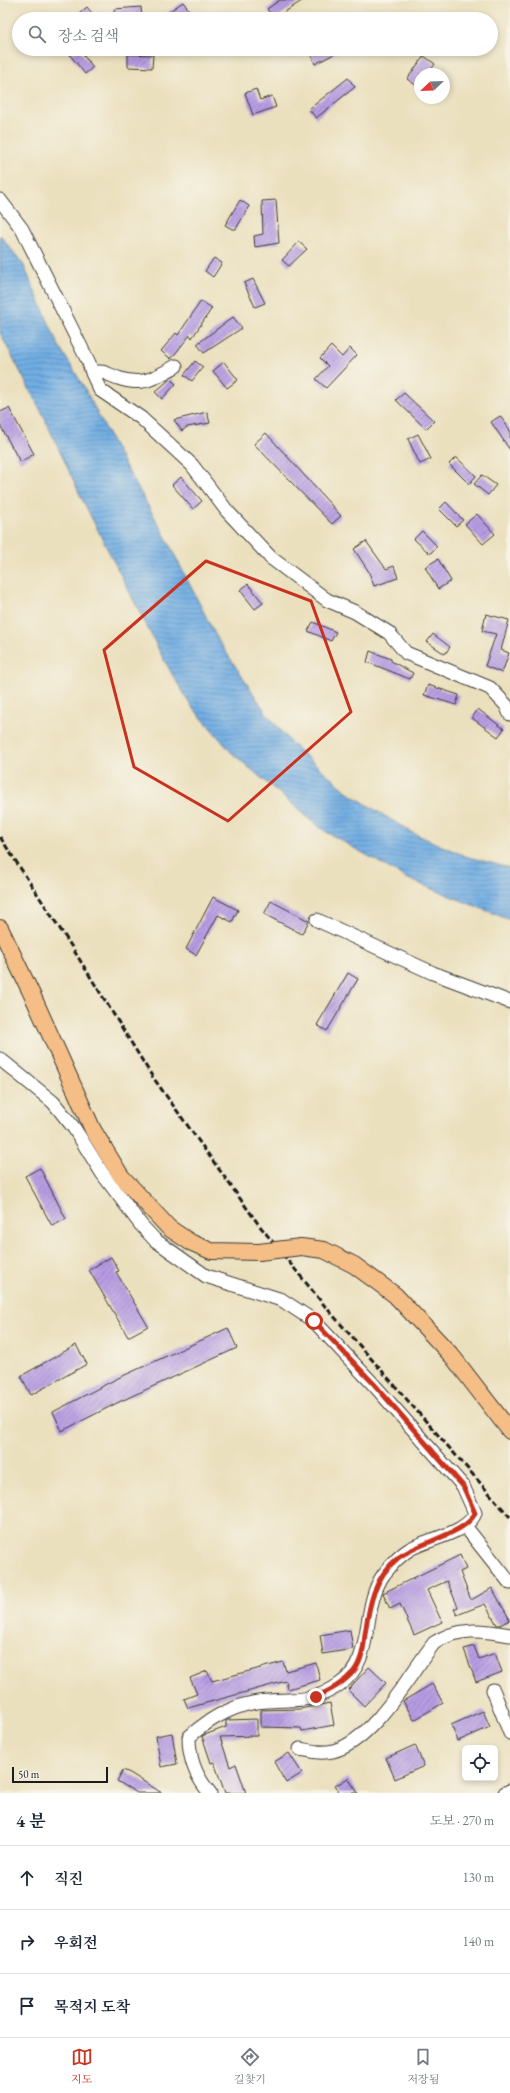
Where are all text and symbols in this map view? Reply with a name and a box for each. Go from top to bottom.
search box [12,12,498,56]
icon: search [26,23,48,45]
text: 장소 검색 [58,26,119,45]
north arrow [414,68,450,104]
route start [305,1312,323,1330]
route end [307,1688,325,1706]
map controls [462,1745,498,1781]
button: locate [462,1745,498,1781]
scale bar [12,1765,108,1784]
text: 50 m [18,1767,39,1781]
text: 4 분 [16,1810,45,1832]
text: 도보 · 270 m [430,1812,494,1829]
icon: ahead [16,1867,38,1889]
text: 직진 [54,1869,83,1888]
text: 130 m [463,1869,494,1886]
icon: right [16,1931,38,1953]
text: 우회전 [54,1933,97,1952]
text: 140 m [463,1933,494,1950]
icon: arrive [16,1995,38,2017]
text: 목적지 도착 [54,1997,130,2016]
tab: 지도 [71,2046,93,2086]
tab: 길찾기 [234,2046,266,2086]
tab: 저장됨 [407,2046,439,2086]

